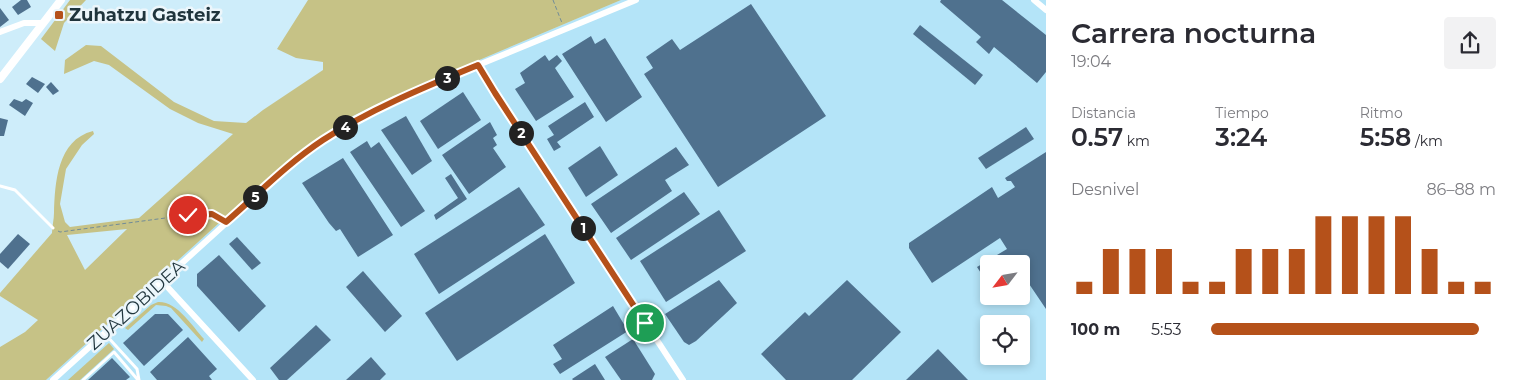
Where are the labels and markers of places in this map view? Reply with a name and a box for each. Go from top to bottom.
place label: Zuhatzu Gasteiz [69,4,221,26]
marker: Zuhatzu Gasteiz [53,9,65,21]
pin: 3 [434,66,460,90]
pin: 4 [332,114,358,140]
pin: 2 [508,120,534,146]
pin: 5 [242,184,268,210]
pin [167,194,209,236]
pin: 1 [570,216,596,240]
pin [624,302,666,344]

